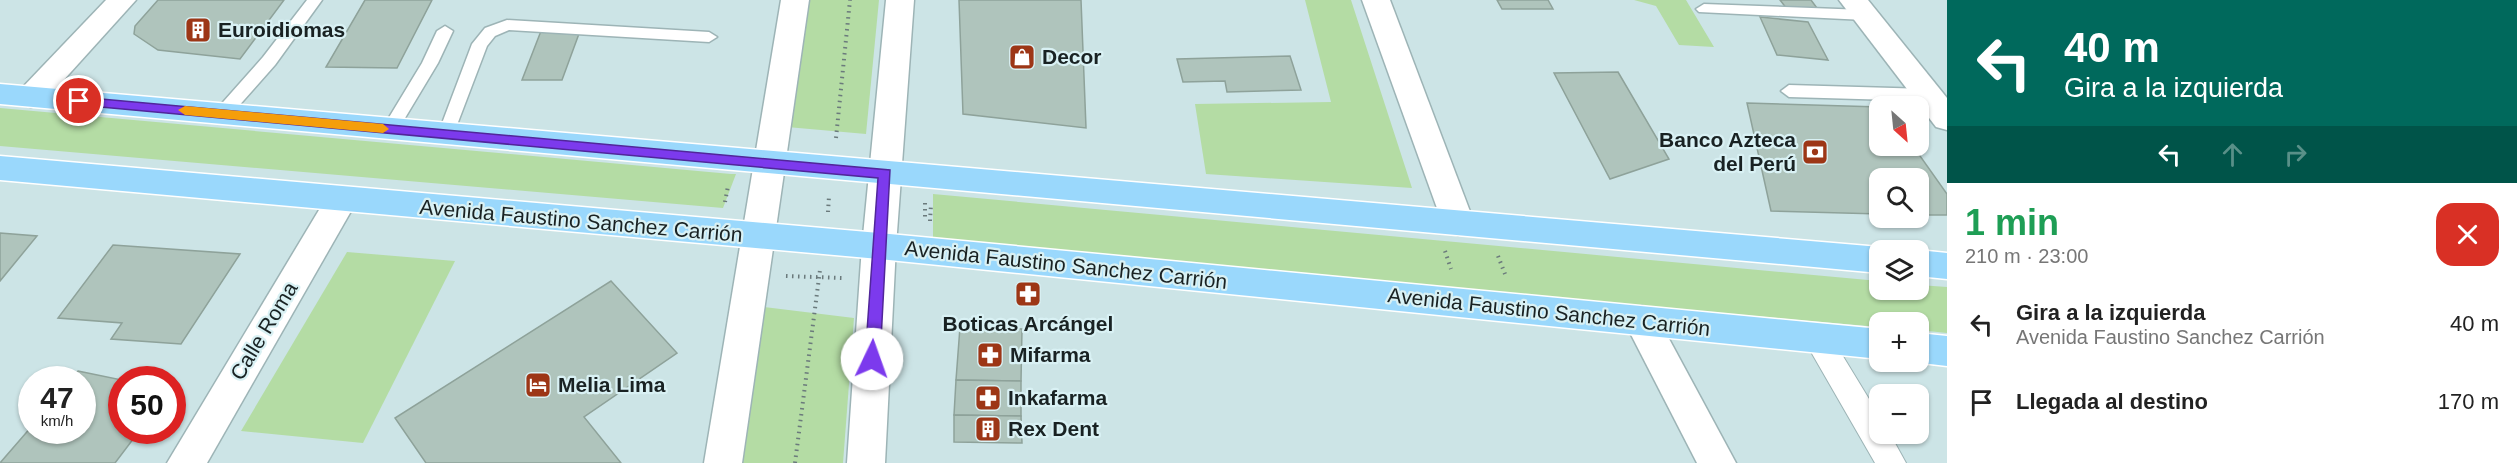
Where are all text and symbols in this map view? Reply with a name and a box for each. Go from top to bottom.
building icon: Euroidiomas [183,15,213,45]
place label: Euroidiomas [218,18,345,41]
icon: left [1965,24,2043,102]
text: 40 m [2064,24,2160,71]
shop icon: Decor [1007,42,1037,72]
place label: Decor [1042,45,1102,68]
text: Gira a la izquierda [2064,73,2283,103]
pin [53,75,104,126]
icon: arrive [62,84,95,117]
north arrow [1869,96,1929,156]
map controls [1869,96,1929,444]
place label: Banco Azteca del Perú [1659,128,1796,175]
bank icon: Banco Azteca del Perú [1800,137,1830,167]
icon: left [2153,138,2186,171]
icon: ahead [2216,138,2249,171]
icon: right [2279,138,2312,171]
button: search [1869,168,1929,228]
street label: Avenida Faustino Sanchez Carrión [419,195,743,246]
text: 1 min [1965,202,2059,243]
button: close [2436,203,2499,266]
street label: Avenida Faustino Sanchez Carrión [904,236,1228,293]
button: layers [1869,240,1929,300]
text: 210 m · 23:00 [1965,245,2088,267]
street label: Calle Roma [225,278,302,384]
pharmacy icon: Boticas Arcángel [1013,279,1043,309]
street label: Avenida Faustino Sanchez Carrión [1387,283,1711,340]
text: Gira a la izquierda [2016,300,2206,325]
icon: left [1965,308,1998,341]
text: 40 m [2450,311,2499,336]
place label: Boticas Arcángel [943,312,1113,335]
button: + [1869,312,1929,372]
text: Avenida Faustino Sanchez Carrión [2016,326,2325,348]
position arrow [840,327,904,391]
pharmacy icon: Mifarma [975,340,1005,370]
place label: Mifarma [1010,343,1091,366]
speed limit sign: 50 [108,366,186,444]
hotel icon: Melia Lima [523,370,553,400]
place label: Melia Lima [558,373,666,396]
text: 47 [40,381,74,414]
pharmacy icon: Inkafarma [973,383,1003,413]
button: − [1869,384,1929,444]
place label: Inkafarma [1008,386,1108,409]
icon: arrive [1965,386,1998,419]
text: Llegada al destino [2016,389,2208,414]
text: 170 m [2438,389,2499,414]
text: km/h [41,412,73,429]
building icon: Rex Dent [973,414,1003,444]
place label: Rex Dent [1008,417,1099,440]

